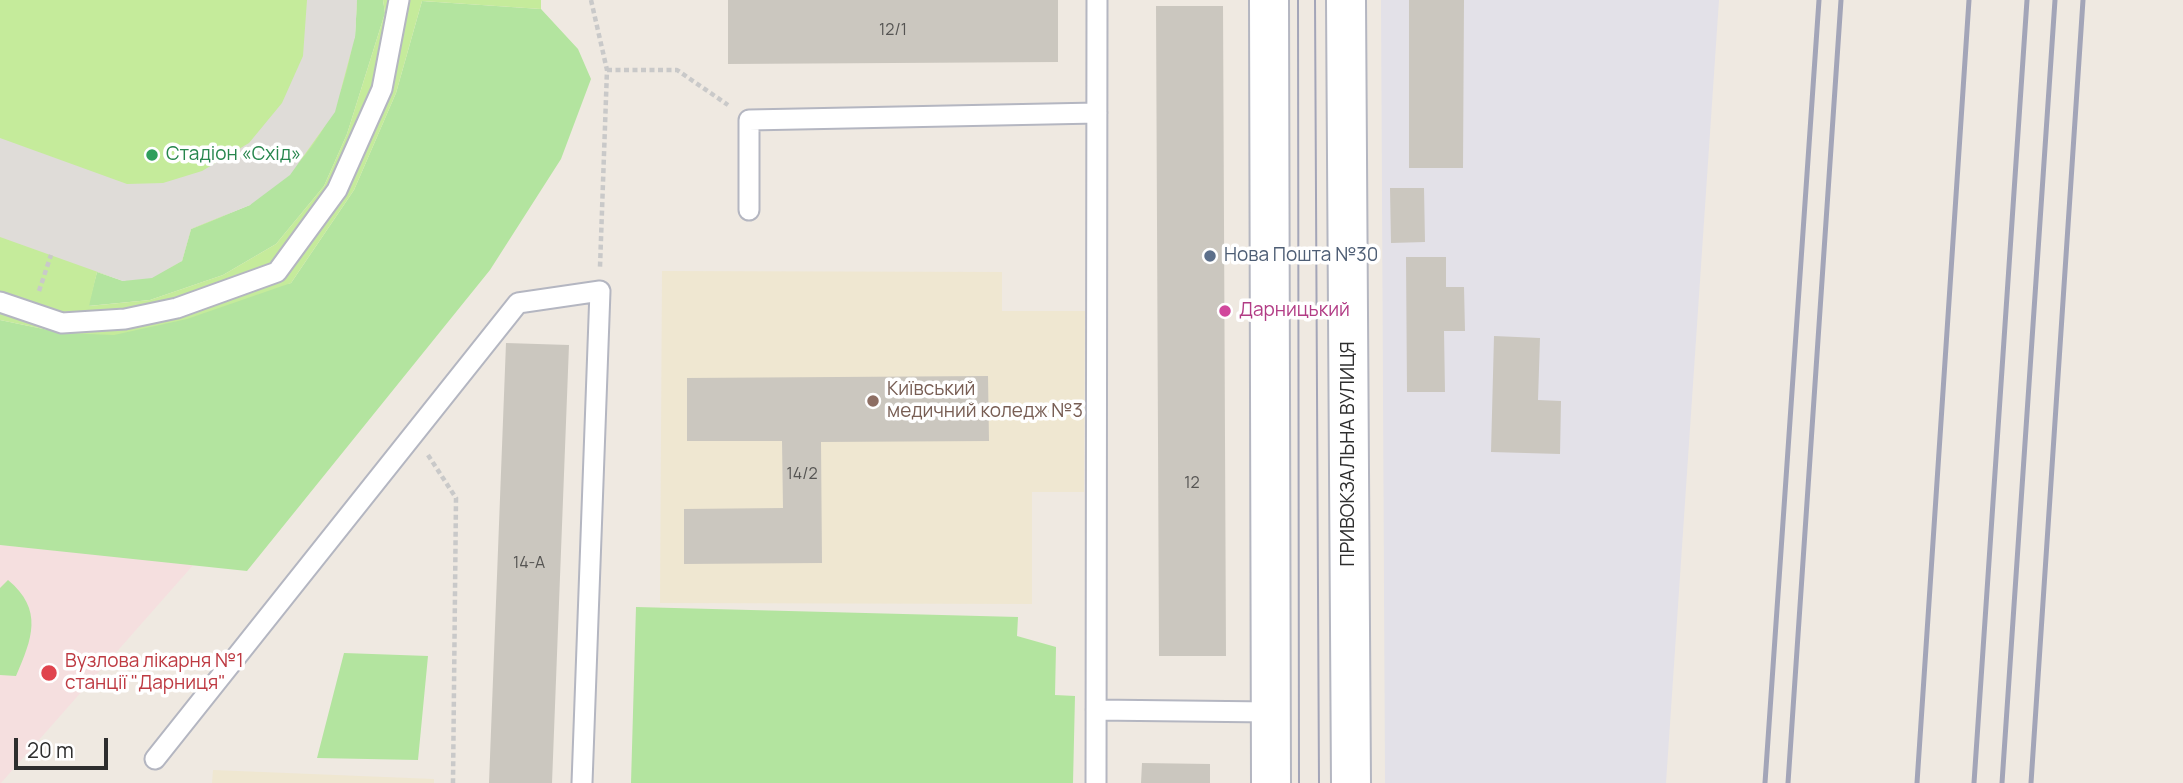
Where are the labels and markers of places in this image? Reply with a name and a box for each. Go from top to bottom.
place label: Стадіон «Схід» [166,144,301,166]
marker: Стадіон «Схід» [144,147,160,163]
place label: Нова Пошта №30 [1224,245,1378,267]
marker: Нова Пошта №30 [1202,248,1218,264]
place label: Дарницький [1239,300,1350,322]
marker: Дарницький [1217,303,1233,319]
place label: Київський медичний коледж №3 [887,379,1083,423]
marker: Київський медичний коледж №3 [865,393,881,409]
place label: Вузлова лікарня №1 станції "Дарниця" [65,651,244,695]
marker: Вузлова лікарня №1 станції "Дарниця" [39,663,59,683]

